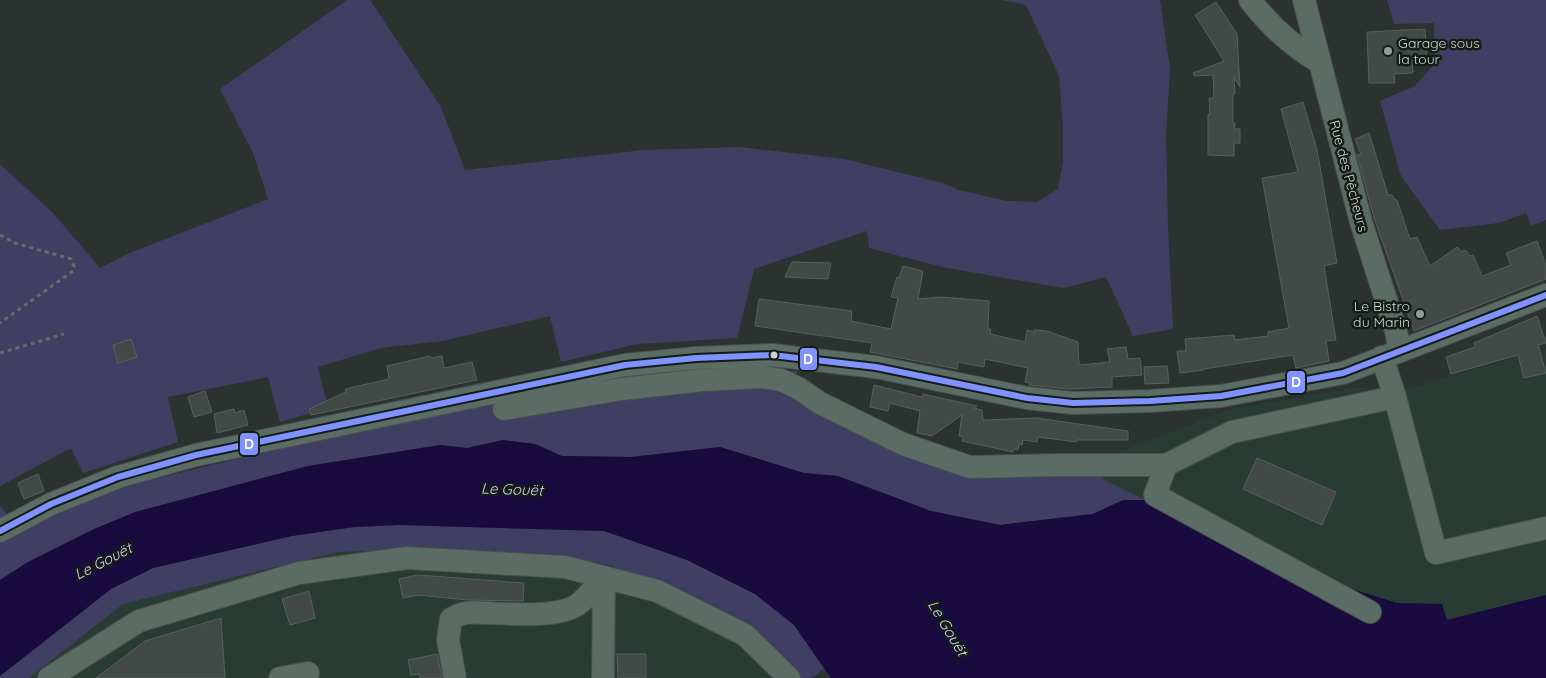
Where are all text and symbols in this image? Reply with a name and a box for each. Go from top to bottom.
place label: Garage sous la tour [1398,34,1480,68]
marker: Garage sous la tour [1382,45,1394,57]
street label: Rue des Pêcheurs [1325,118,1373,234]
place label: Le Bistro du Marin [1353,297,1410,331]
marker: Le Bistro du Marin [1414,308,1426,320]
line badge: D [799,347,818,371]
unlabelled marker [769,350,779,360]
text: D [803,350,813,368]
line badge: D [1286,370,1306,394]
text: D [1291,373,1301,391]
line badge: D [239,432,259,456]
text: D [244,435,254,453]
water label: Le Gouët [481,478,545,500]
water label: Le Gouët [71,538,137,584]
water label: Le Gouët [924,596,973,661]

